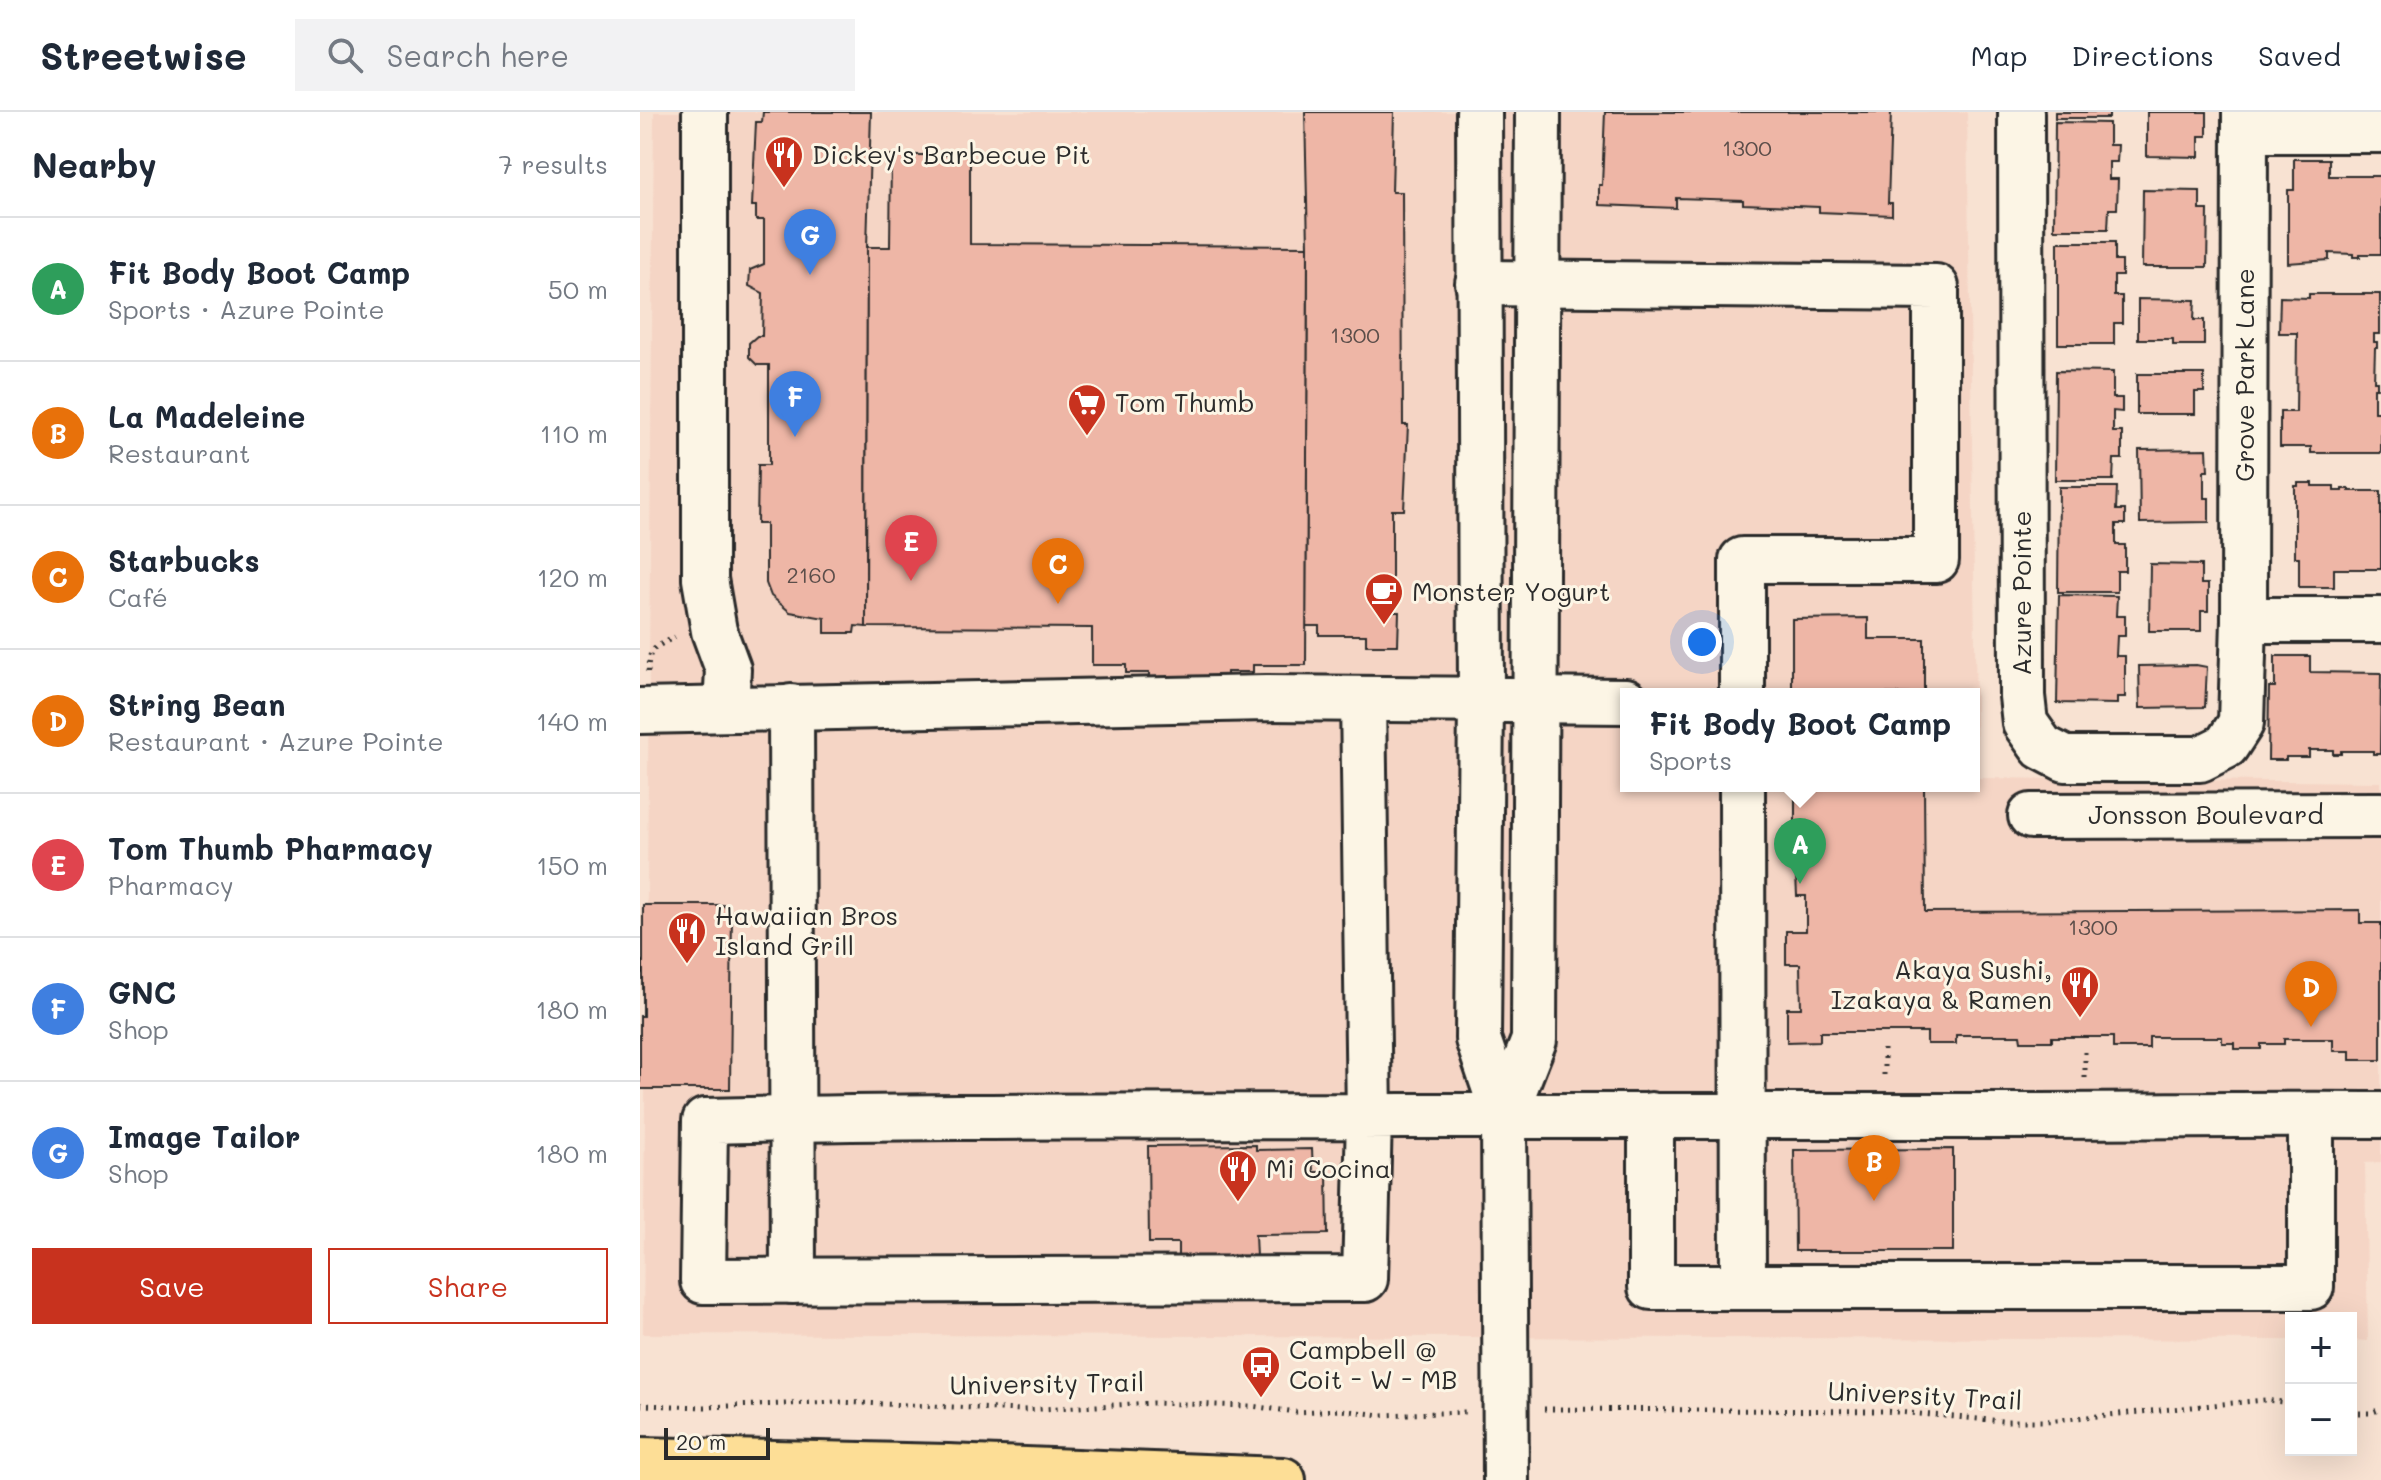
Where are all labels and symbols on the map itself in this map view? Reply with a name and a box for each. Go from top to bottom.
house number: 1300 [1722,133,1772,162]
restaurant icon: Dickey's Barbecue Pit [763,134,805,189]
place label: Dickey's Barbecue Pit [812,137,1091,171]
pin: G [784,209,836,275]
street label: Grove Park Lane [2227,268,2261,482]
house number: 1300 [1330,320,1380,349]
pin: F [769,371,821,437]
supermarket icon: Tom Thumb [1066,382,1108,437]
place label: Tom Thumb [1115,385,1255,419]
street label: Azure Pointe [2004,510,2038,676]
pin: E [885,515,937,581]
pin: C [1032,538,1084,604]
house number: 2160 [787,560,835,589]
cafe icon: Monster Yogurt [1363,571,1405,626]
place label: Monster Yogurt [1412,574,1610,608]
your location [1682,622,1722,662]
street label: Jonsson Boulevard [2088,797,2324,831]
pin: A [1774,818,1826,884]
place label: Hawaiian Bros Island Grill [715,898,898,962]
restaurant icon: Hawaiian Bros Island Grill [666,910,708,965]
house number: 1300 [2068,912,2118,941]
place label: Akaya Sushi, Izakaya & Ramen [1831,952,2052,1016]
pin: D [2285,961,2337,1027]
restaurant icon: Akaya Sushi, Izakaya & Ramen [2059,964,2101,1019]
pin: B [1848,1135,1900,1201]
restaurant icon: Mi Cocina [1217,1148,1259,1203]
place label: Mi Cocina [1266,1151,1391,1185]
place label: Campbell @ Coit - W - MB [1289,1332,1457,1396]
bus stop icon: Campbell @ Coit - W - MB [1240,1344,1282,1399]
street label: University Trail [949,1364,1145,1402]
street label: University Trail [1827,1373,2023,1417]
scale bar [664,1424,770,1460]

